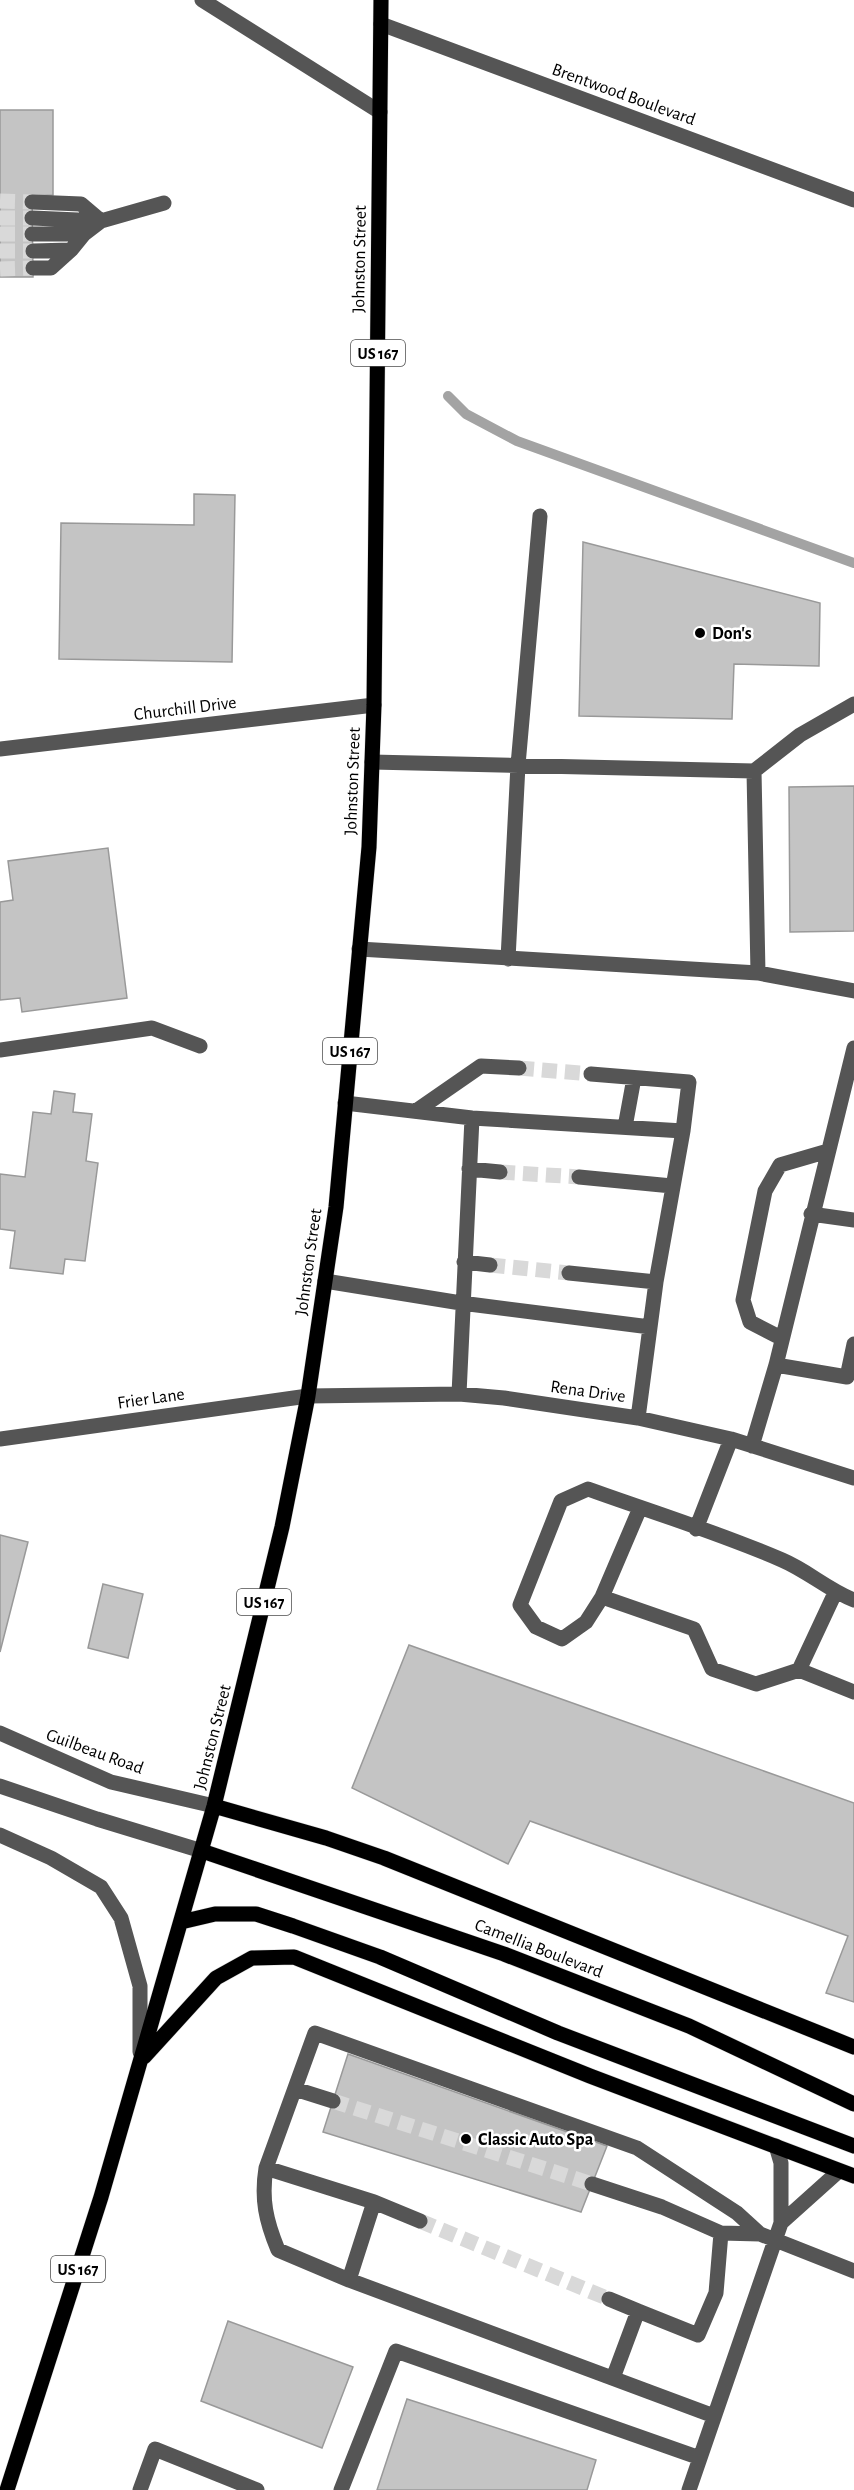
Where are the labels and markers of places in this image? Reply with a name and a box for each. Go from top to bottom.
place label: Don's [712,625,752,643]
marker: Don's [693,626,707,640]
place label: Classic Auto Spa [478,2131,594,2149]
marker: Classic Auto Spa [459,2132,473,2146]

